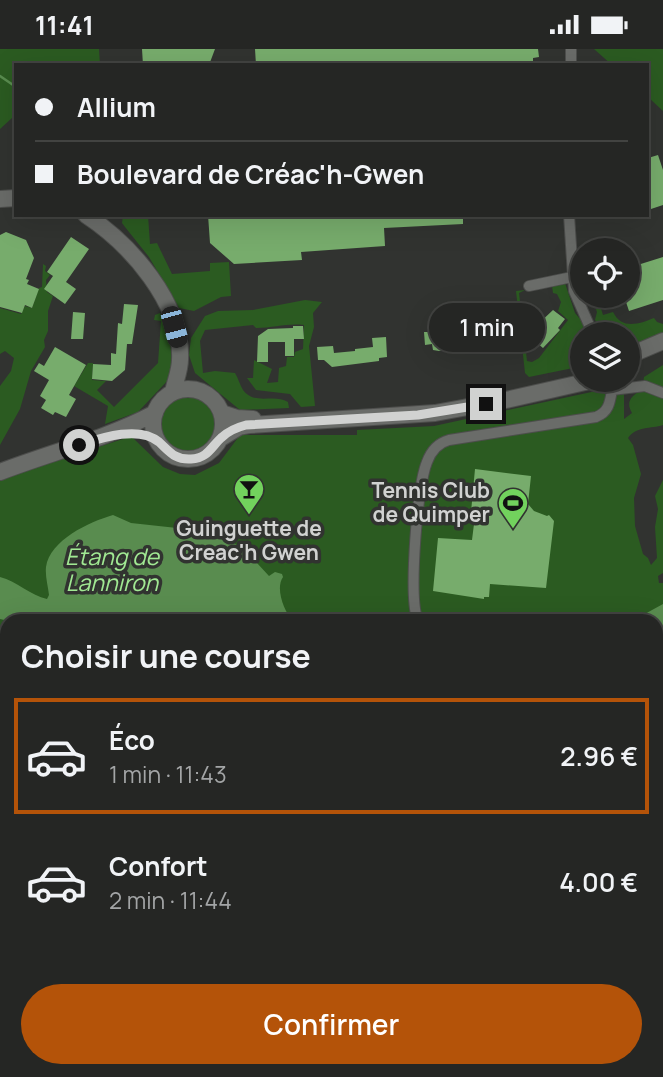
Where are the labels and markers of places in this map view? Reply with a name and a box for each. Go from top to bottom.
bar icon: Guinguette de Creac'h Gwen [232,472,266,516]
place label: Tennis Club de Quimper [371,476,490,528]
sports icon: Tennis Club de Quimper [496,486,530,530]
place label: Guinguette de Creac'h Gwen [176,514,322,566]

